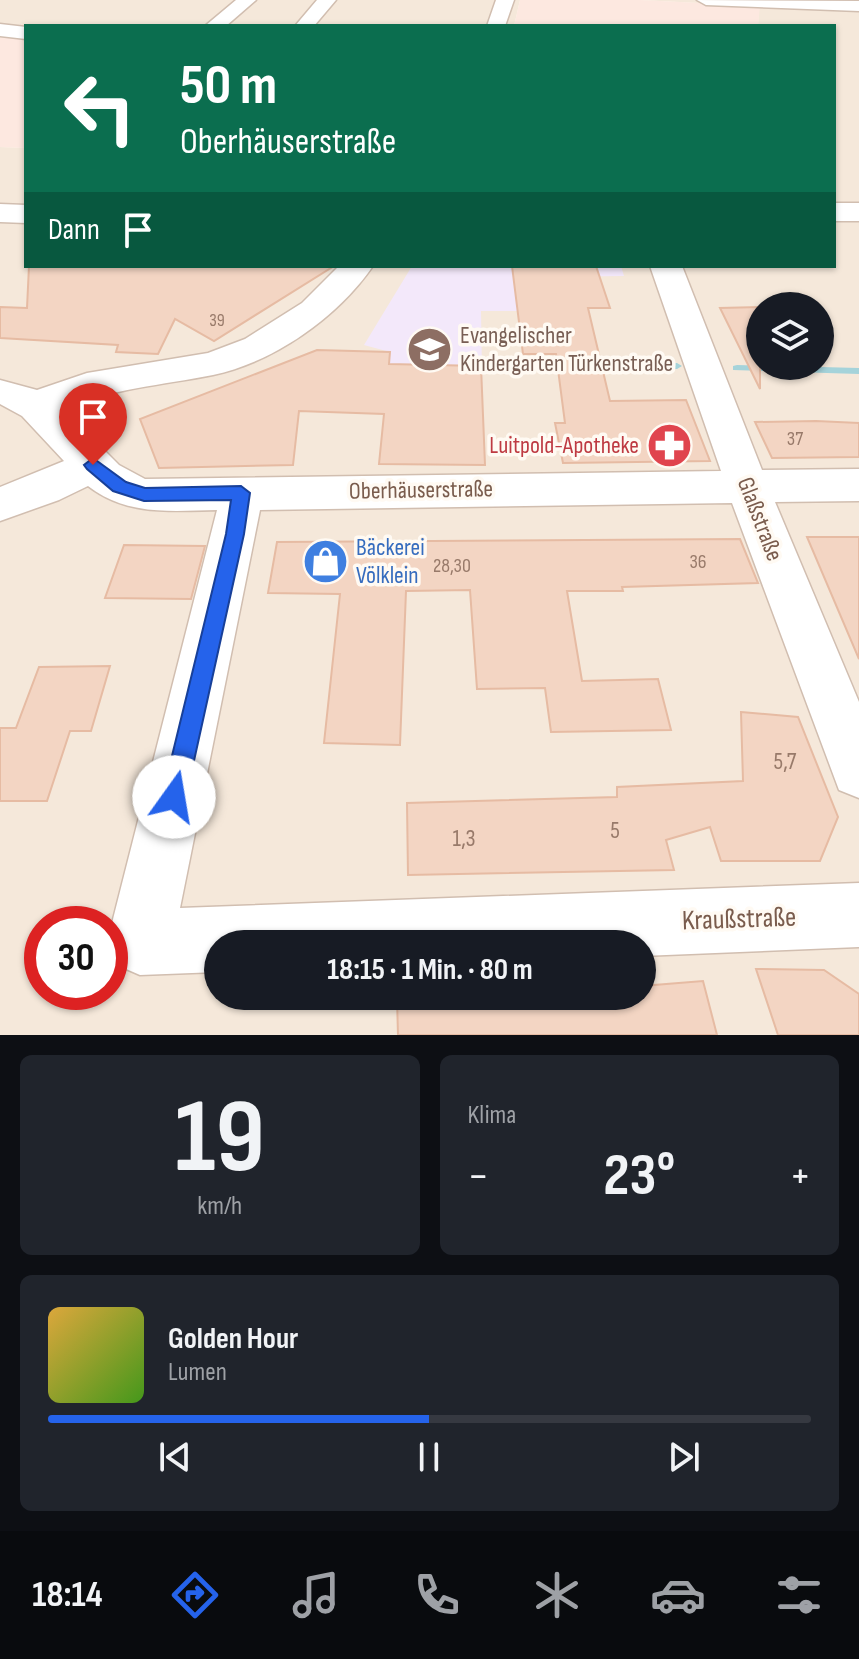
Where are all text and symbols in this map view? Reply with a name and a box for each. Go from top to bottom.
text: 50 m [180,53,277,120]
icon: left [48,56,152,160]
text: Oberhäuserstraße [180,121,396,164]
icon: arrive [116,208,160,252]
text: Dann [48,212,100,248]
map controls [746,292,834,380]
button: layers [746,292,834,380]
house number: 39 [209,310,225,331]
place label: Evangelischer Kindergarten Türkenstraße [460,321,673,378]
school or university icon: Evangelischer Kindergarten Türkenstraße [405,325,453,373]
pin [59,383,127,465]
icon: arrive [71,395,115,439]
pharmacy icon: Luitpold-Apotheke [646,421,694,469]
house number: 37 [787,427,803,451]
place label: Luitpold-Apotheke [489,431,639,460]
street label: Glaßstraße [731,473,789,565]
street label: Oberhäuserstraße [349,474,493,506]
place label: Bäckerei Völklein [356,533,425,590]
shop icon: Bäckerei Völklein [301,537,349,585]
house number: 36 [689,550,707,574]
house number: 28,30 [433,554,471,578]
house number: 5,7 [774,747,797,776]
position arrow [132,755,216,839]
house number: 5 [610,816,620,845]
house number: 1,3 [452,824,476,853]
street label: Kraußstraße [681,901,797,937]
speed limit sign: 30 [24,906,128,1010]
text: 18:15 · 1 Min. · 80 m [327,952,533,988]
text: 19 [175,1076,265,1201]
text: Klima [468,1100,516,1131]
text: 23° [603,1140,675,1212]
text: − [468,1150,489,1203]
text: + [789,1150,811,1203]
text: km/h [197,1191,242,1222]
text: Golden Hour [168,1321,298,1357]
text: Lumen [168,1357,227,1388]
icon: previous [153,1435,197,1479]
icon: pause [407,1435,451,1479]
icon: next [662,1435,706,1479]
icon: directions [167,1567,223,1623]
icon: music [288,1567,344,1623]
icon: phone [409,1567,465,1623]
icon: climate [529,1567,585,1623]
icon: car [650,1567,706,1623]
icon: filters [771,1567,827,1623]
text: 18:14 [32,1574,103,1617]

